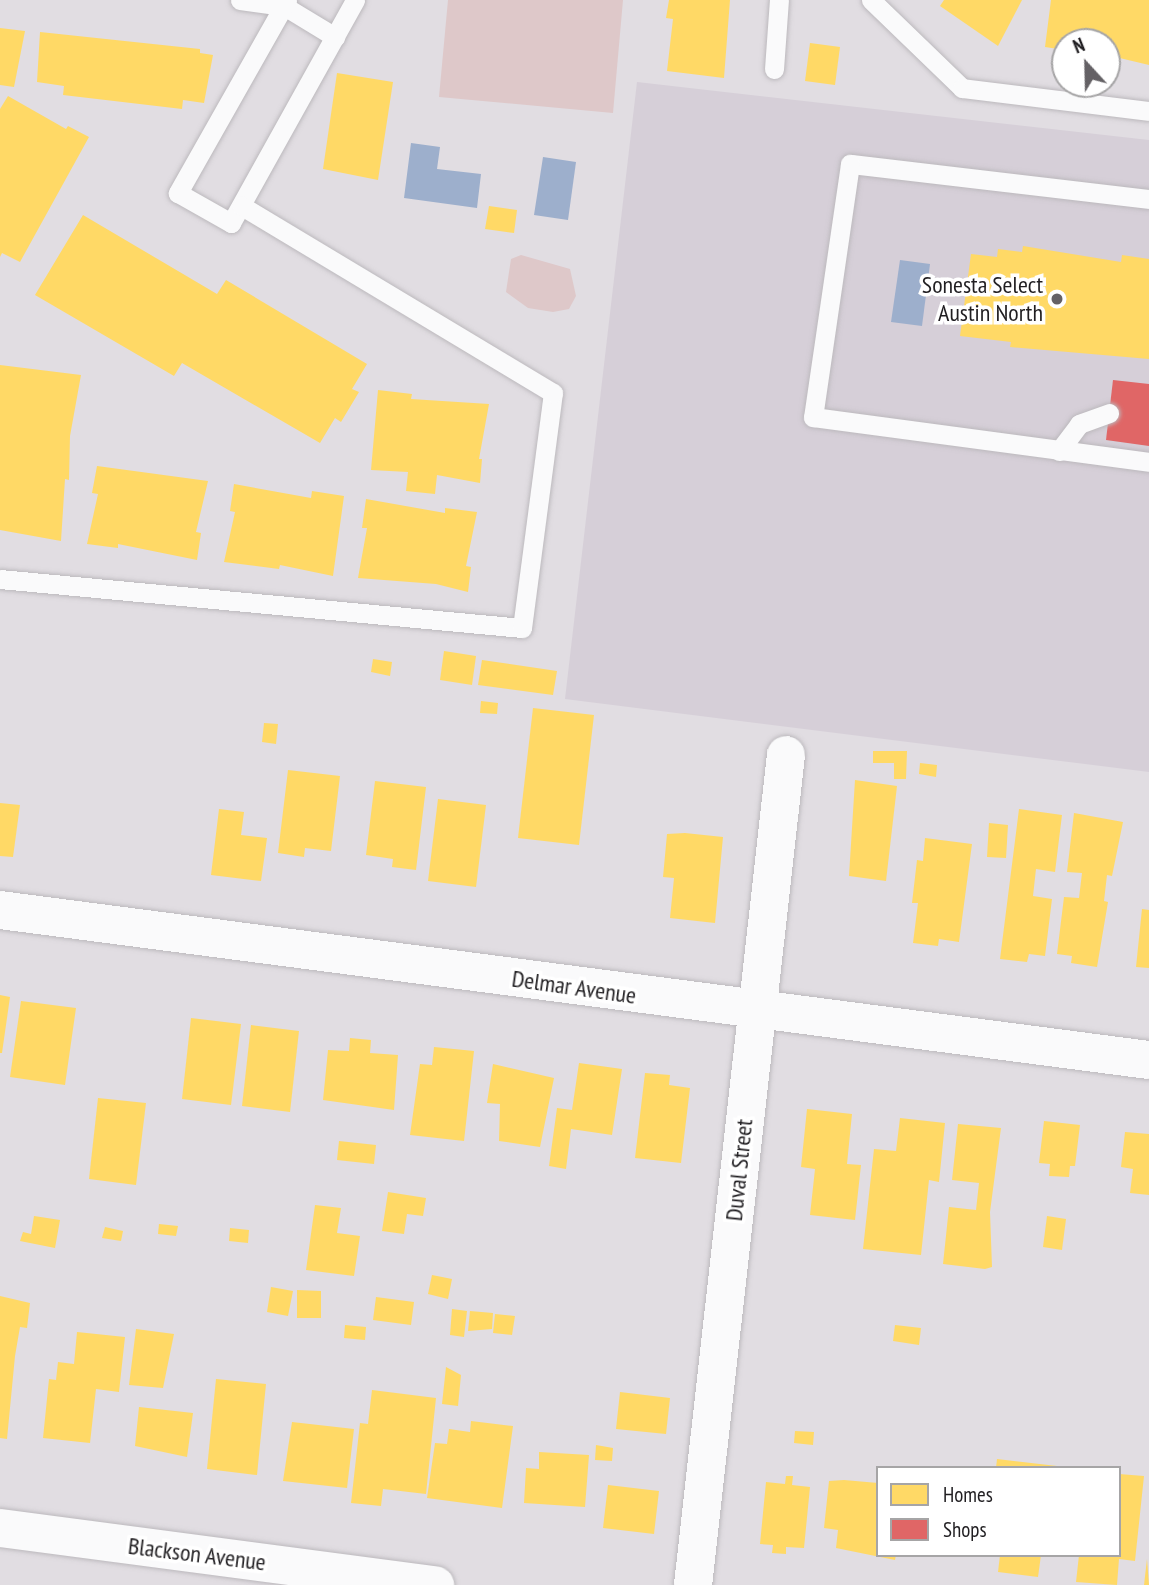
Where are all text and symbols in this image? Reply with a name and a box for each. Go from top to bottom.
north arrow [1051,28,1121,98]
text: N [1070,32,1088,58]
place label: Sonesta Select Austin North [922,271,1043,327]
marker: Sonesta Select Austin North [1049,291,1065,307]
street label: Delmar Avenue [510,964,638,1010]
street label: Duval Street [719,1118,759,1222]
legend [876,1466,1121,1557]
text: Homes [943,1481,993,1508]
text: Shops [943,1516,987,1543]
street label: Blackson Avenue [126,1531,268,1577]

